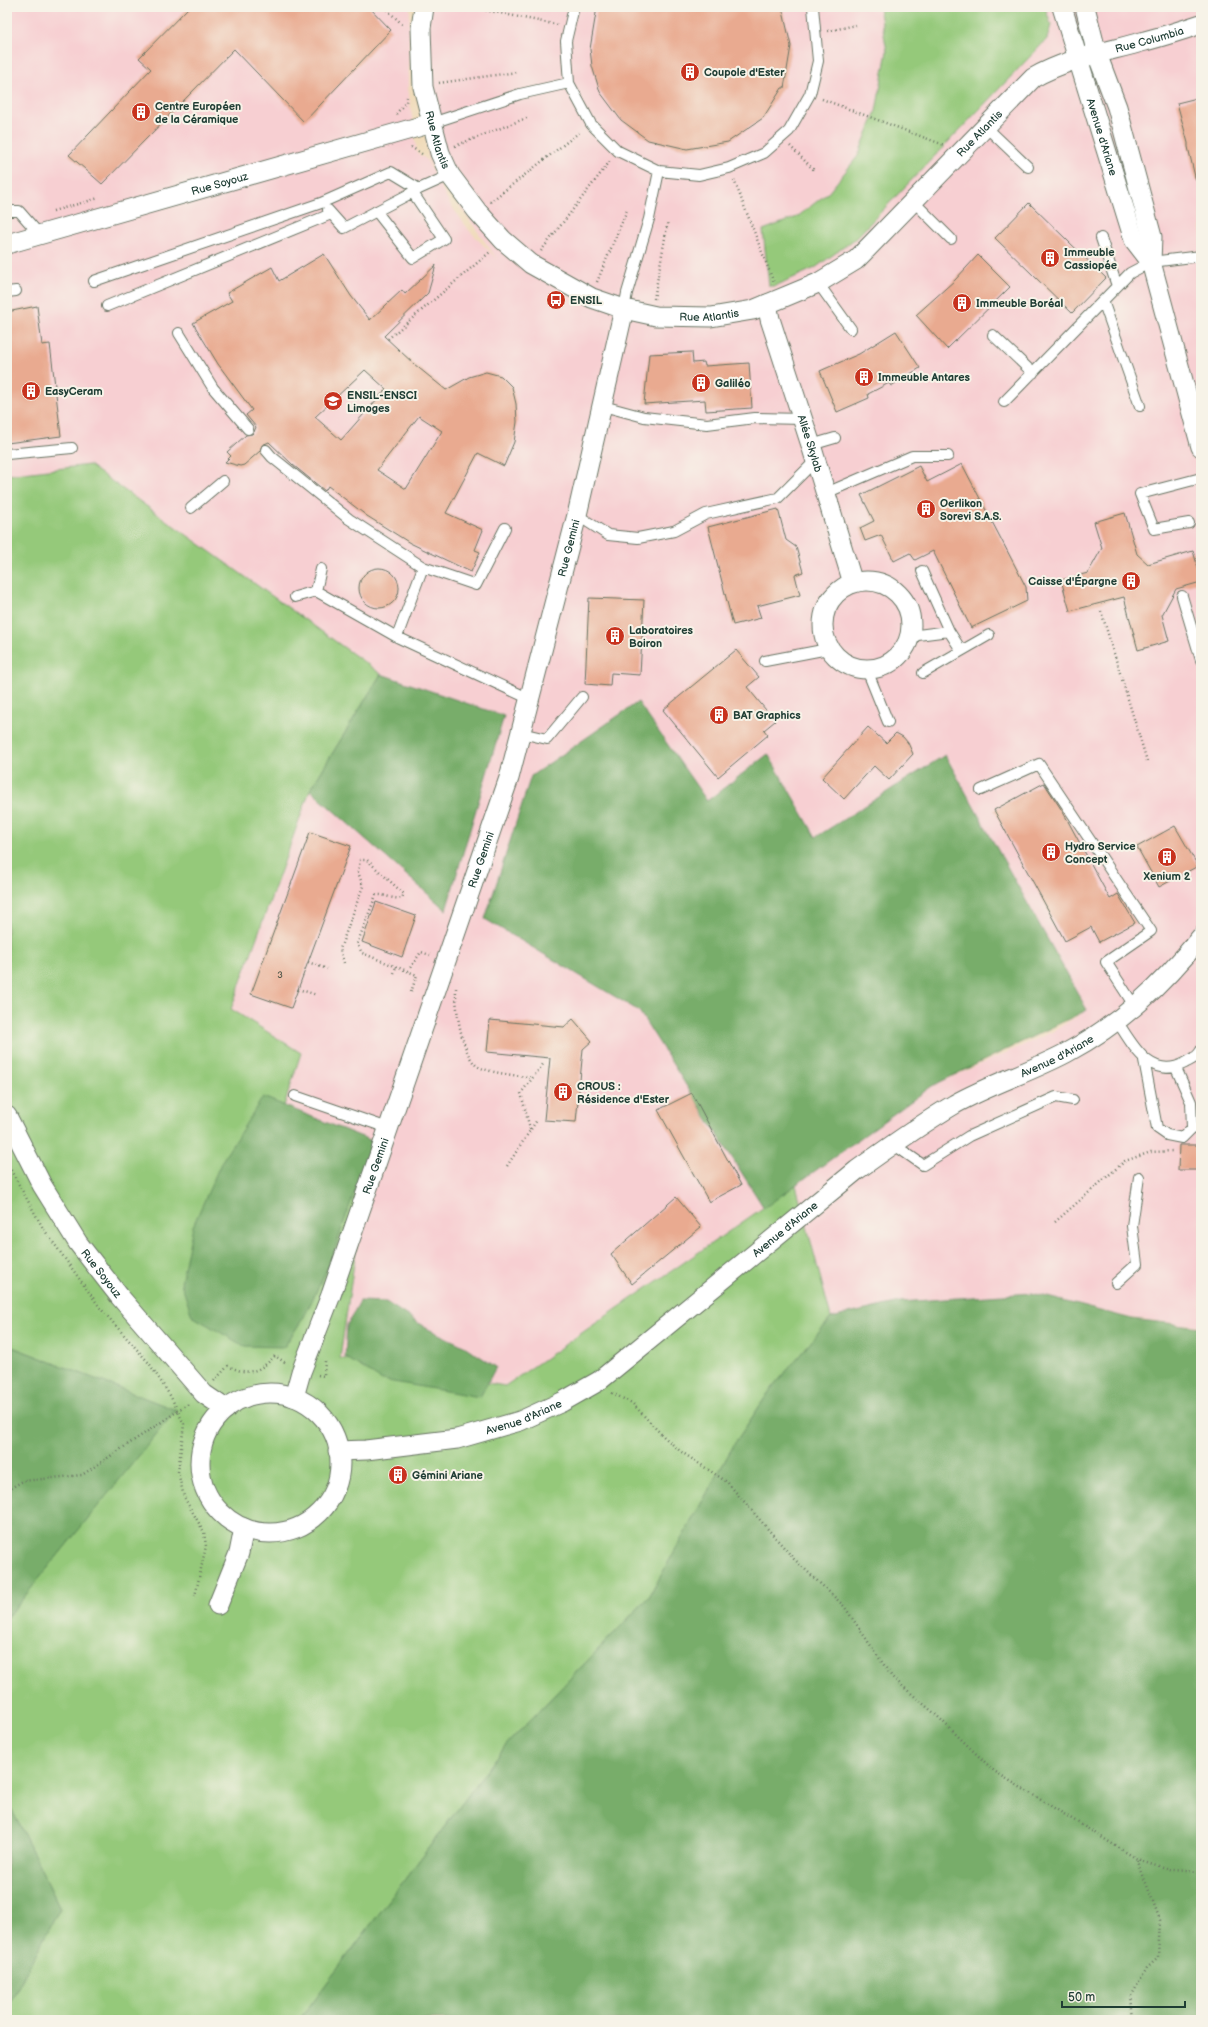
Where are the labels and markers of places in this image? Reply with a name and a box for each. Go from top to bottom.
building icon: Coupole d'Ester [679,61,701,83]
place label: Coupole d'Ester [704,66,785,79]
place label: Centre Européen de la Céramique [155,100,241,126]
building icon: Centre Européen de la Céramique [130,101,152,123]
place label: Immeuble Cassiopée [1064,246,1117,272]
building icon: Immeuble Cassiopée [1039,247,1061,269]
bus stop icon: ENSIL [545,289,567,311]
building icon: Immeuble Boréal [951,292,973,314]
place label: ENSIL [570,294,603,307]
place label: Immeuble Boréal [976,297,1064,310]
building icon: Immeuble Antares [853,366,875,388]
place label: Immeuble Antares [878,371,970,384]
building icon: Galiléo [690,372,712,394]
place label: Galiléo [715,377,750,390]
building icon: EasyCeram [20,380,42,402]
place label: EasyCeram [45,385,103,398]
place label: ENSIL-ENSCI Limoges [347,389,418,415]
school or university icon: ENSIL-ENSCI Limoges [322,390,344,412]
place label: Oerlikon Sorevi S.A.S. [940,497,1002,523]
building icon: Oerlikon Sorevi S.A.S. [915,498,937,520]
building icon: Caisse d'Épargne [1120,570,1142,592]
place label: Caisse d'Épargne [1028,574,1117,588]
place label: Laboratoires Boiron [629,624,694,650]
building icon: Laboratoires Boiron [604,625,626,647]
building icon: BAT Graphics [708,704,730,726]
place label: BAT Graphics [733,709,801,722]
place label: Hydro Service Concept [1065,840,1135,866]
building icon: Hydro Service Concept [1040,841,1062,863]
building icon: Xenium 2 [1156,846,1178,868]
place label: Xenium 2 [1144,870,1191,883]
place label: CROUS : Résidence d'Ester [577,1080,670,1106]
building icon: CROUS : Résidence d'Ester [552,1081,574,1103]
building icon: Gémini Ariane [387,1464,409,1486]
place label: Gémini Ariane [412,1469,483,1482]

